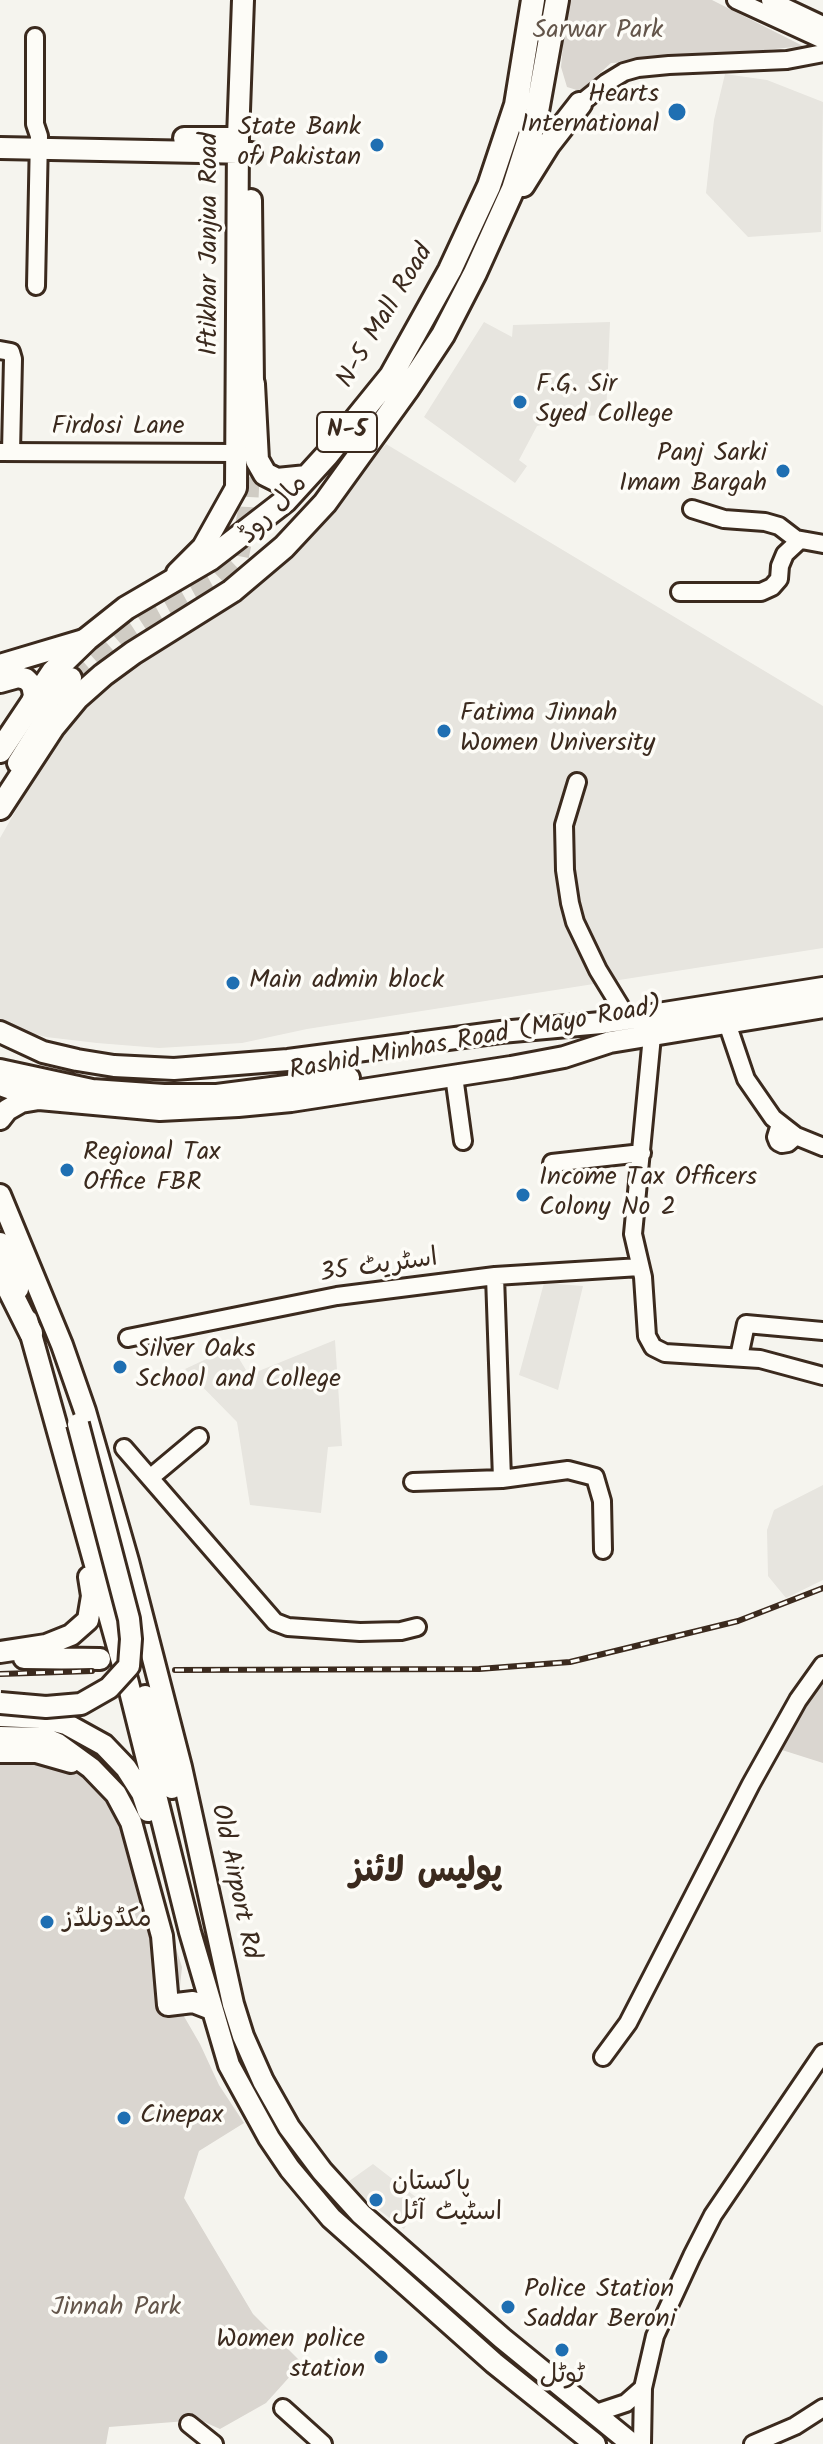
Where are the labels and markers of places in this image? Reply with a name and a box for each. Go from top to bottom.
place label: Hearts International [520,81,659,142]
marker: Hearts International [666,101,688,123]
place label: State Bank of Pakistan [237,114,361,176]
marker: State Bank of Pakistan [368,136,386,154]
place label: F.G. Sir Syed College [536,371,673,432]
marker: F.G. Sir Syed College [511,393,529,411]
place label: Panj Sarki Imam Bargah [619,440,767,502]
marker: Panj Sarki Imam Bargah [774,462,792,480]
place label: Fatima Jinnah Women University [460,700,655,762]
marker: Fatima Jinnah Women University [435,722,453,740]
place label: Main admin block [249,967,444,999]
marker: Main admin block [224,974,242,992]
place label: Regional Tax Office FBR [83,1139,220,1200]
marker: Regional Tax Office FBR [58,1161,76,1179]
place label: Income Tax Officers Colony No 2 [539,1164,757,1226]
marker: Income Tax Officers Colony No 2 [514,1186,532,1204]
place label: Silver Oaks School and College [136,1336,341,1398]
marker: Silver Oaks School and College [111,1358,129,1376]
place label: مکڈونلڈز [63,1906,152,1938]
marker: مکڈونلڈز [38,1913,56,1931]
place label: Cinepax [140,2102,223,2134]
marker: Cinepax [115,2109,133,2127]
place label: پاکستان اسٹیٹ آئل [392,2169,502,2230]
marker: پاکستان اسٹیٹ آئل [367,2191,385,2209]
place label: Police Station Saddar Beroni [524,2276,676,2338]
marker: Police Station Saddar Beroni [499,2298,517,2316]
place label: Women police station [216,2326,365,2388]
marker: ٹوٹل [553,2341,571,2359]
marker: Women police station [372,2348,390,2366]
place label: ٹوٹل [539,2362,585,2394]

